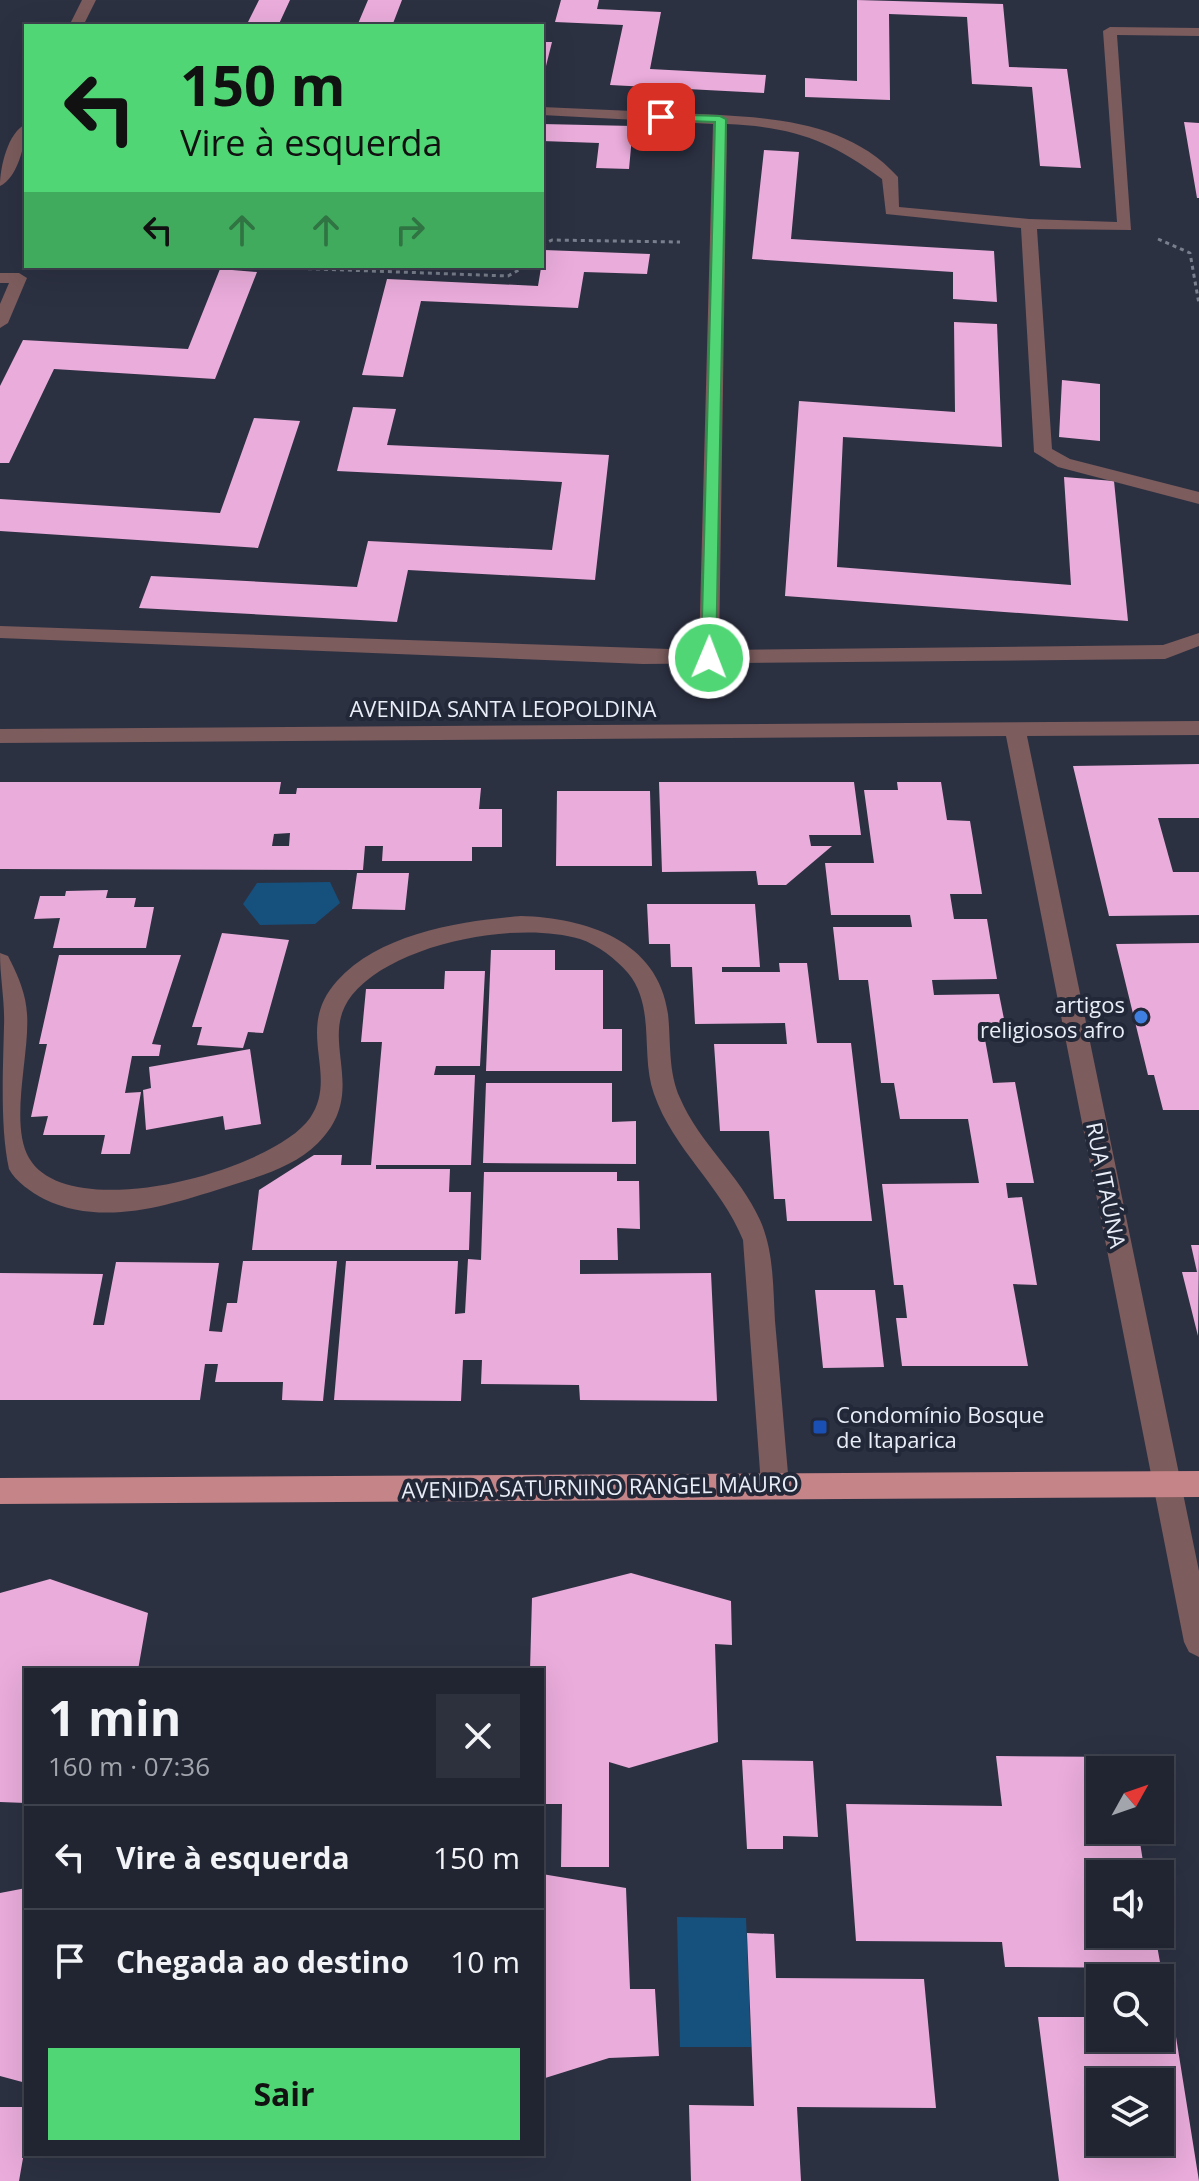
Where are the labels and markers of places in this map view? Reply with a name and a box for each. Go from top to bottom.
pin [627,83,695,151]
place label: artigos religiosos afro [980,989,1125,1044]
marker: artigos religiosos afro [1132,1008,1150,1026]
place label: Condomínio Bosque de Itaparica [836,1399,1044,1454]
marker: Condomínio Bosque de Itaparica [811,1418,829,1436]

